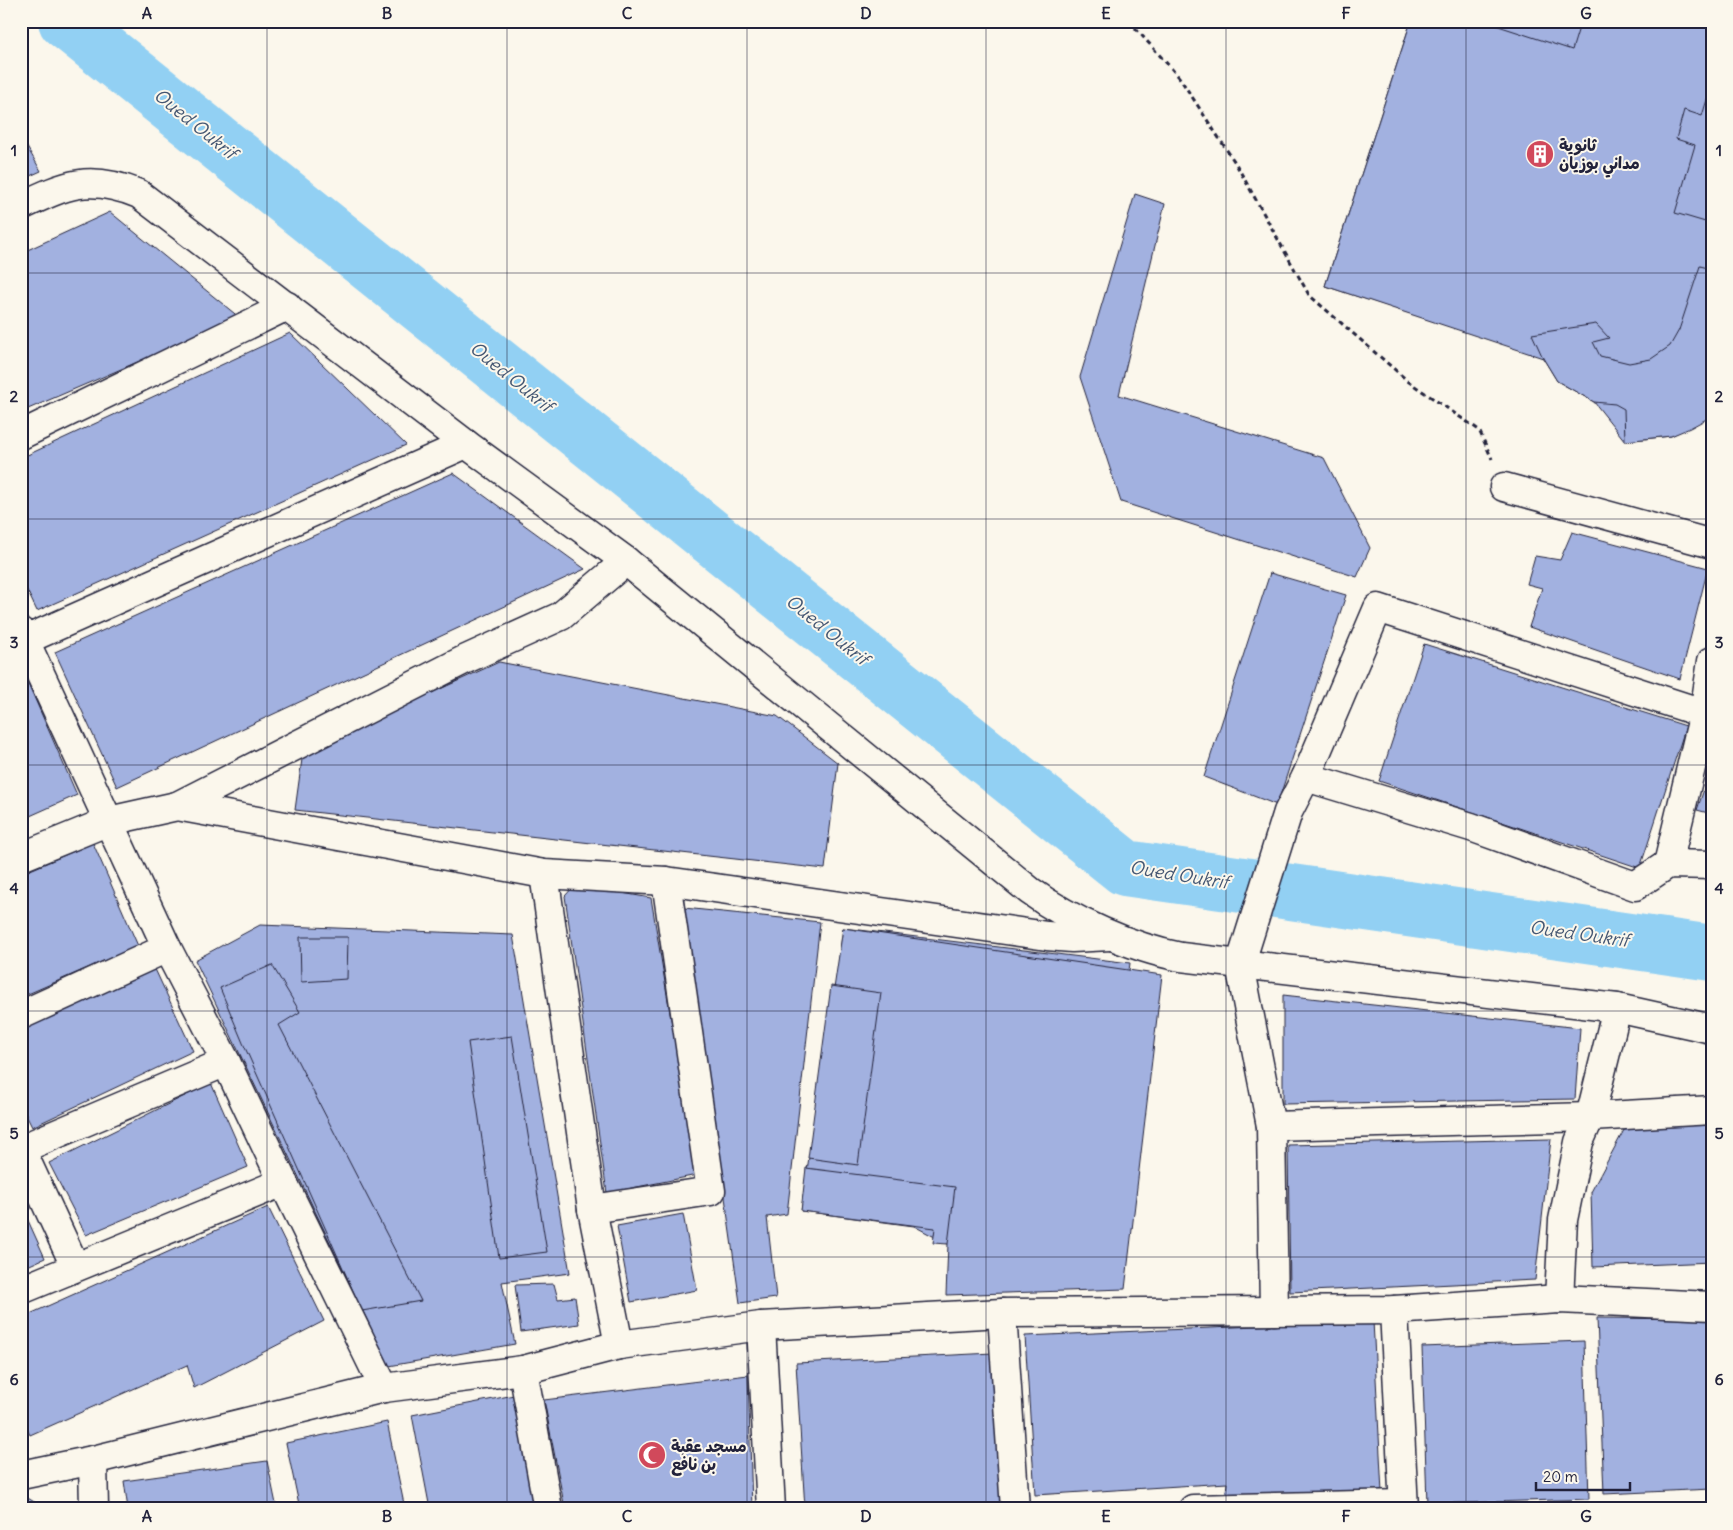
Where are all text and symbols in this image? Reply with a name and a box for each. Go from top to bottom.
text: A [142,3,152,23]
text: B [382,3,393,23]
text: C [622,3,633,23]
text: D [860,3,872,23]
text: E [1101,3,1111,23]
text: F [1341,3,1351,23]
text: G [1580,3,1592,23]
water label: Oued Oukrif [149,83,245,167]
place label: ثانوية مداني بوزيان [1559,135,1640,178]
building icon: ثانوية مداني بوزيان [1525,139,1555,169]
text: 1 [11,140,17,160]
text: 1 [1716,140,1722,160]
water label: Oued Oukrif [465,336,561,420]
text: 2 [10,386,19,406]
text: 2 [1715,386,1724,406]
water label: Oued Oukrif [781,589,877,673]
text: 3 [9,632,19,652]
text: 3 [1714,632,1724,652]
water label: Oued Oukrif [1128,855,1234,894]
text: 4 [9,878,19,898]
text: 4 [1714,878,1724,898]
water label: Oued Oukrif [1528,915,1634,952]
text: 5 [9,1123,19,1143]
text: 5 [1714,1123,1724,1143]
text: 6 [9,1369,19,1389]
text: 6 [1714,1369,1724,1389]
place label: مسجد عقبة بن نافع [671,1436,747,1476]
mosque icon: مسجد عقبة بن نافع [637,1440,667,1470]
scale bar [1536,1460,1629,1492]
text: 20 m [1543,1467,1578,1486]
text: A [142,1506,152,1526]
text: B [382,1506,393,1526]
text: C [622,1506,633,1526]
text: D [860,1506,872,1526]
text: E [1101,1506,1111,1526]
text: F [1341,1506,1351,1526]
text: G [1580,1506,1592,1526]

